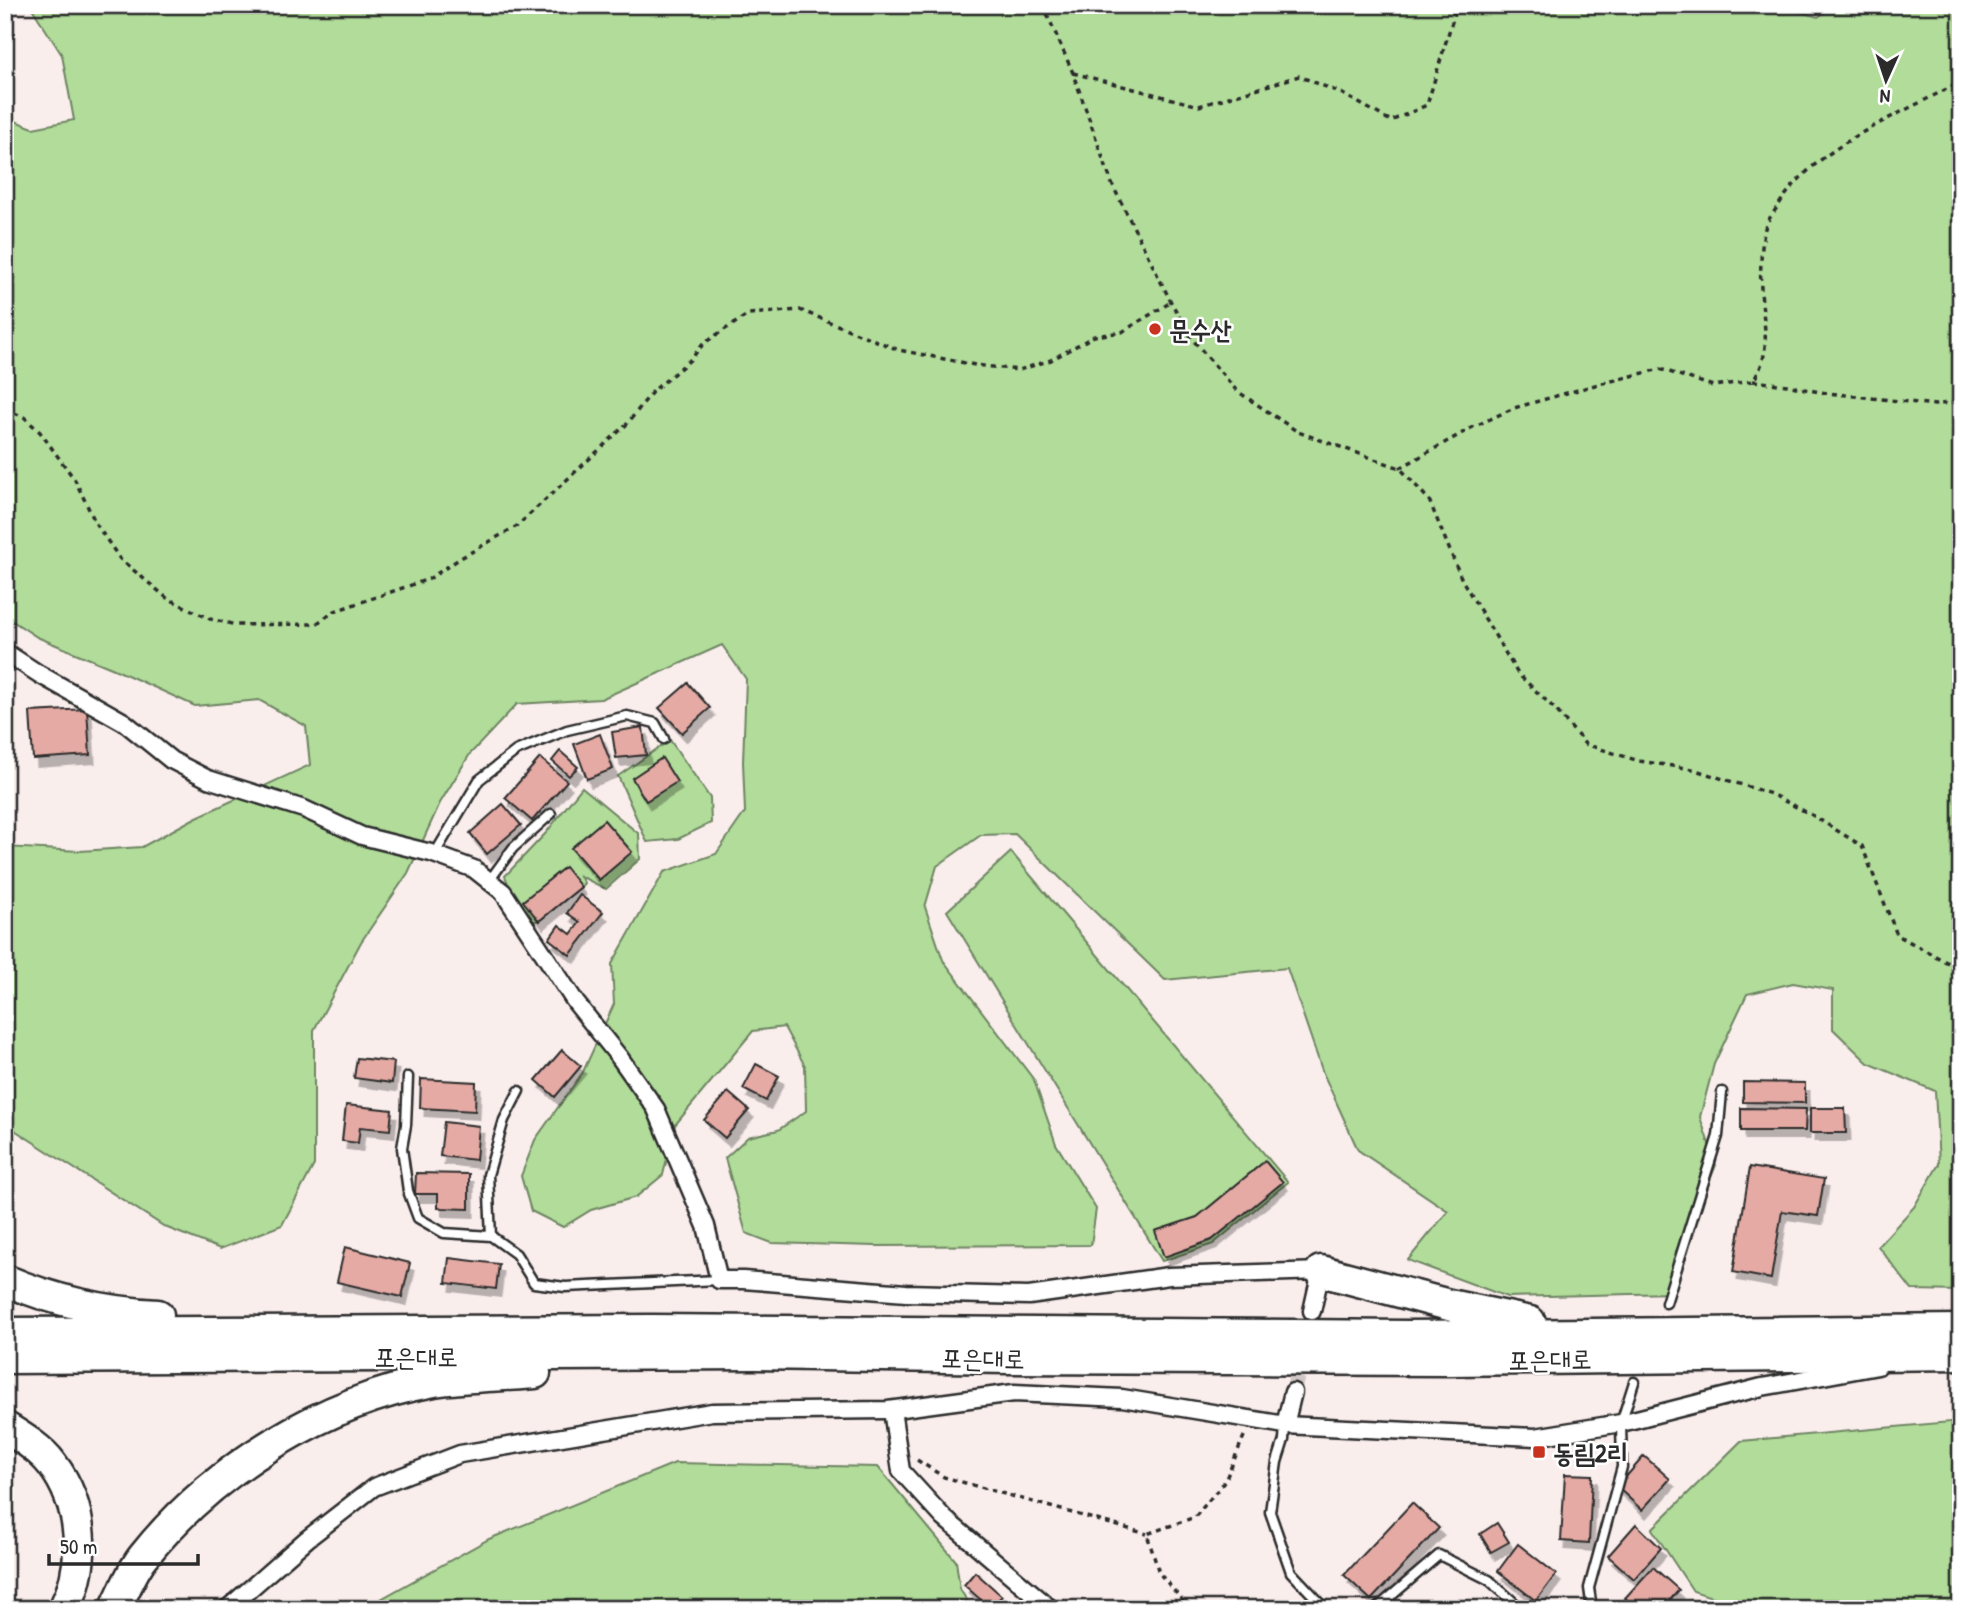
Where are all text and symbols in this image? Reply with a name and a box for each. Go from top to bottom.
north arrow [1850,46,1920,116]
text: N [1879,84,1891,110]
place label: 문수산 [1169,312,1232,347]
marker: 문수산 [1147,321,1163,337]
street label: 포은대로 [374,1339,458,1374]
street label: 포은대로 [941,1340,1025,1376]
street label: 포은대로 [1508,1341,1592,1377]
place label: 동림2리 [1553,1435,1628,1470]
marker: 동림2리 [1531,1444,1547,1460]
scale bar [49,1523,198,1567]
text: 50 m [60,1532,97,1561]

